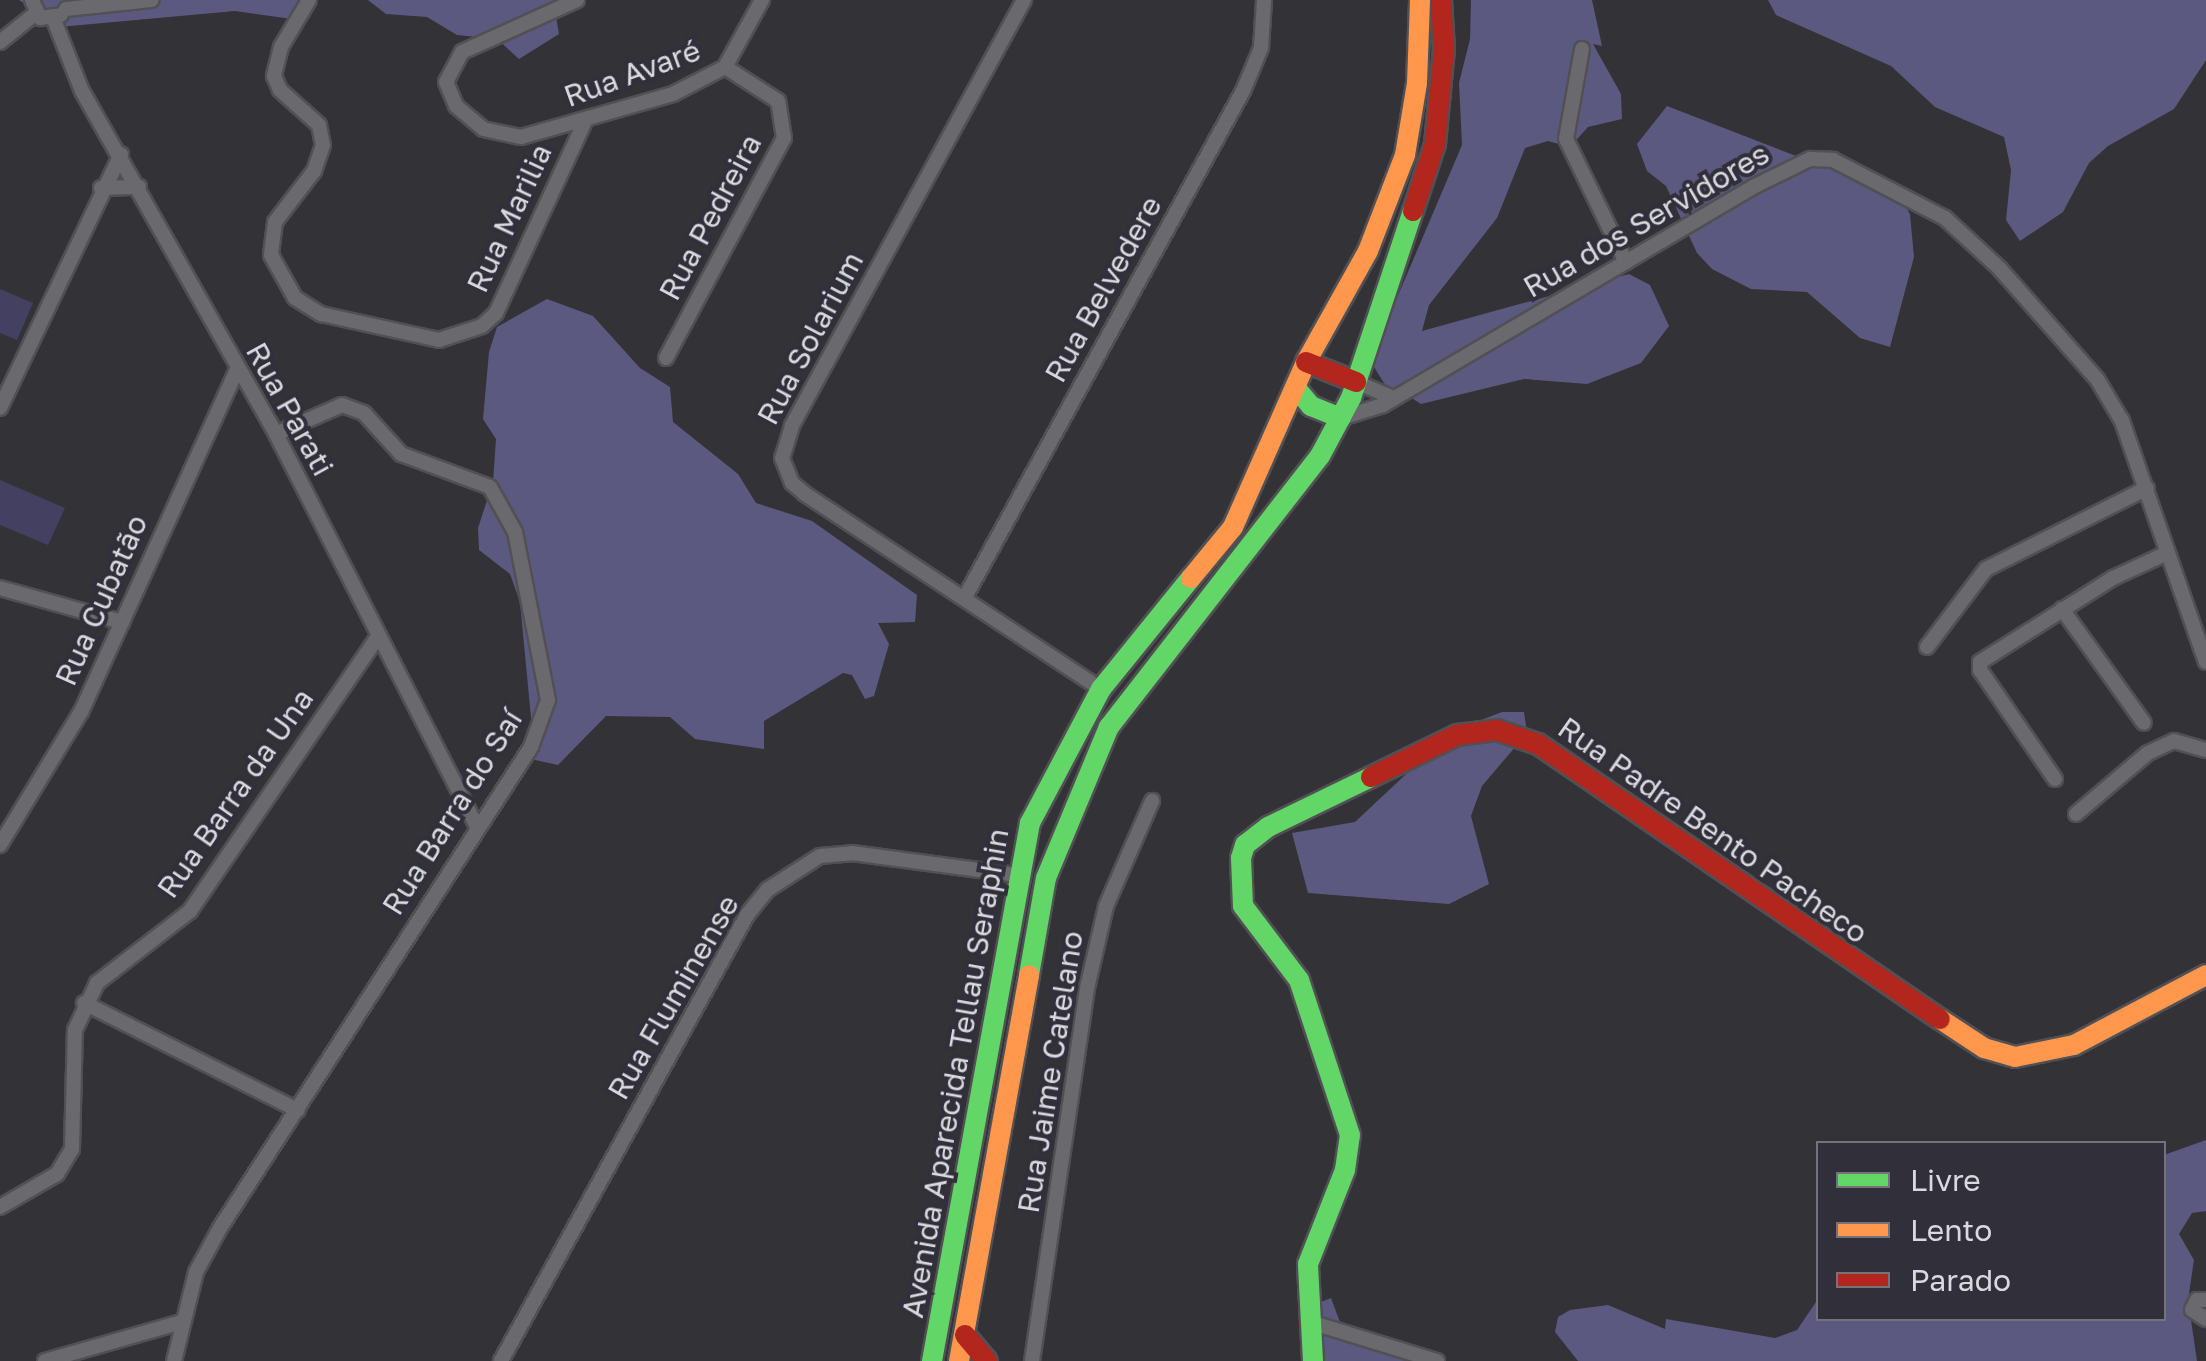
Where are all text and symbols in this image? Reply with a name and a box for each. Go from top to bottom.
street label: Rua Avaré [559,32,705,114]
street label: Rua Pedreira [651,128,769,306]
street label: Rua dos Servidores [1517,135,1775,305]
street label: Rua Marilia [459,138,559,298]
street label: Rua Belvedere [1037,190,1169,388]
street label: Rua Solarium [749,245,871,431]
street label: Rua Parati [239,336,341,482]
street label: Rua Cubatão [47,509,155,691]
street label: Rua Barra da Una [149,681,321,905]
street label: Rua Barra do Saí [374,703,530,921]
street label: Rua Padre Bento Pacheco [1551,709,1875,951]
street label: Avenida Aparecida Tellau Seraphin [894,825,1016,1321]
street label: Rua Fluminense [600,888,746,1106]
street label: Rua Jaime Catelano [1010,928,1090,1216]
legend [1816,1141,2166,1321]
text: Livre [1910,1162,1981,1198]
text: Lento [1910,1212,1992,1248]
text: Parado [1910,1262,2011,1298]

